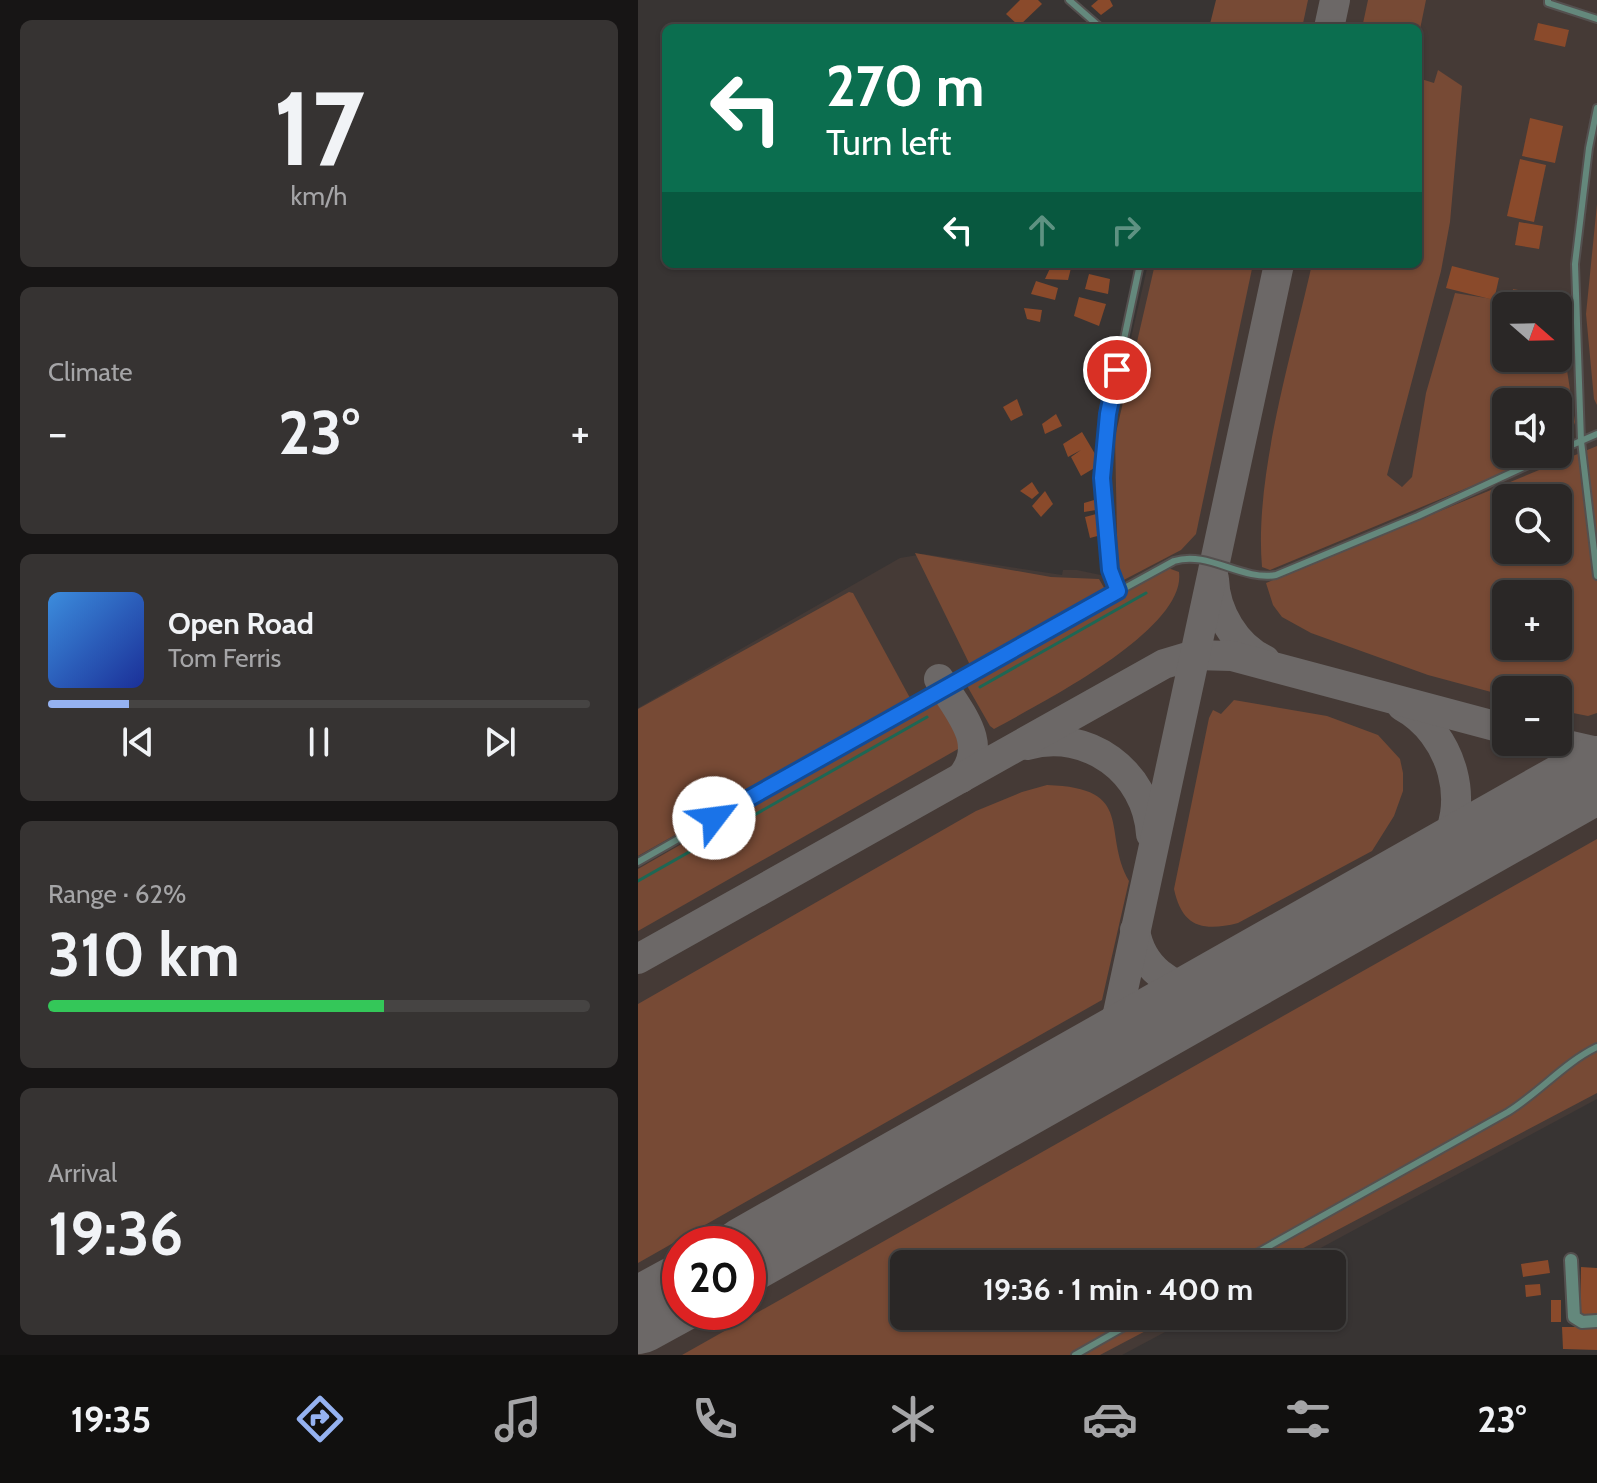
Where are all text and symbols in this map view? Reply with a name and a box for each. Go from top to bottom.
text: 270 m [826,52,984,120]
icon: left [694,56,798,160]
text: 17 [273,65,365,191]
text: Turn left [826,120,951,164]
text: km/h [291,180,347,212]
icon: left [936,208,980,252]
icon: ahead [1020,208,1064,252]
icon: right [1104,208,1148,252]
north arrow [1492,292,1572,372]
map controls [1492,292,1572,756]
pin [1083,336,1151,404]
icon: arrive [1095,348,1139,392]
text: Climate [48,356,133,388]
button: sound [1492,388,1572,468]
text: 23° [278,396,360,469]
text: − [48,406,67,459]
text: + [571,406,590,459]
button: search [1492,484,1572,564]
button: + [1492,580,1572,660]
text: Open Road [168,605,314,642]
text: Tom Ferris [168,642,281,674]
button: − [1492,676,1572,756]
icon: previous [116,720,160,764]
icon: pause [297,720,341,764]
icon: next [478,720,522,764]
position arrow [672,776,756,860]
text: Range · 62% [48,878,186,910]
text: 310 km [48,918,240,991]
text: Arrival [48,1157,117,1189]
text: 19:36 [48,1197,183,1270]
speed limit sign: 20 [662,1226,766,1330]
text: 19:36 · 1 min · 400 m [983,1271,1253,1308]
icon: directions [292,1391,348,1447]
icon: music [490,1391,546,1447]
icon: phone [687,1391,743,1447]
icon: climate [885,1391,941,1447]
icon: car [1082,1391,1138,1447]
icon: filters [1280,1391,1336,1447]
text: 19:35 [71,1397,151,1441]
text: 23° [1477,1397,1526,1441]

